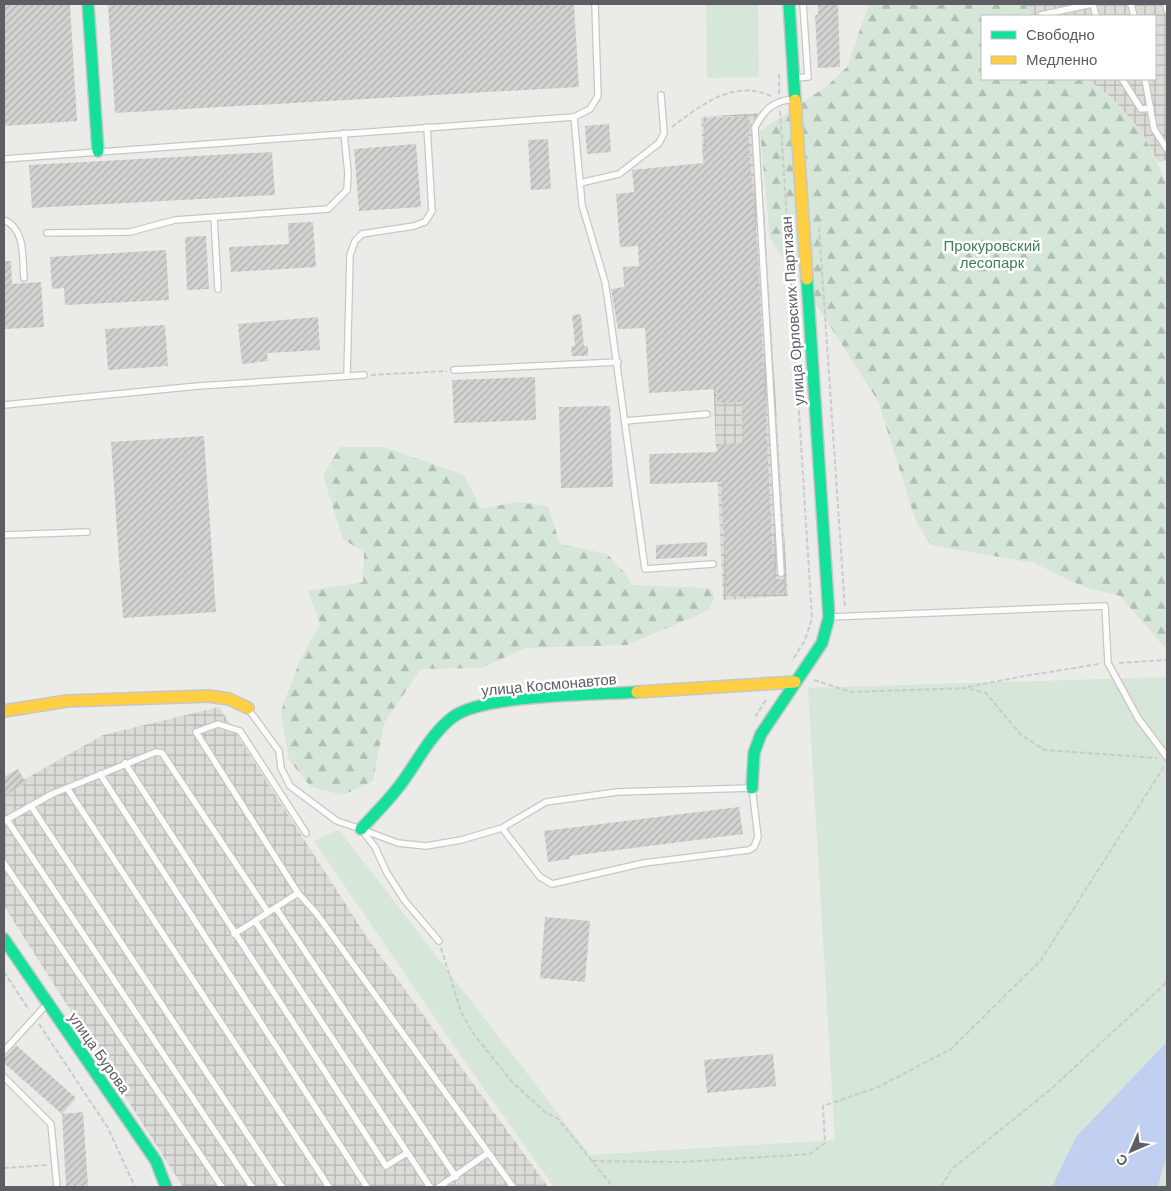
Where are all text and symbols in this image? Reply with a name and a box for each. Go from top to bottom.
legend [981,15,1156,80]
text: Свободно [1026,25,1095,45]
text: Медленно [1026,50,1097,70]
street label: улица Орловских Партизан [776,216,810,406]
park label: Прокуровский лесопарк [944,236,1040,273]
street label: улица Космонавтов [481,669,618,701]
street label: улица Бурова [64,1008,135,1098]
north arrow [1106,1126,1156,1176]
text: С [1112,1150,1132,1170]

